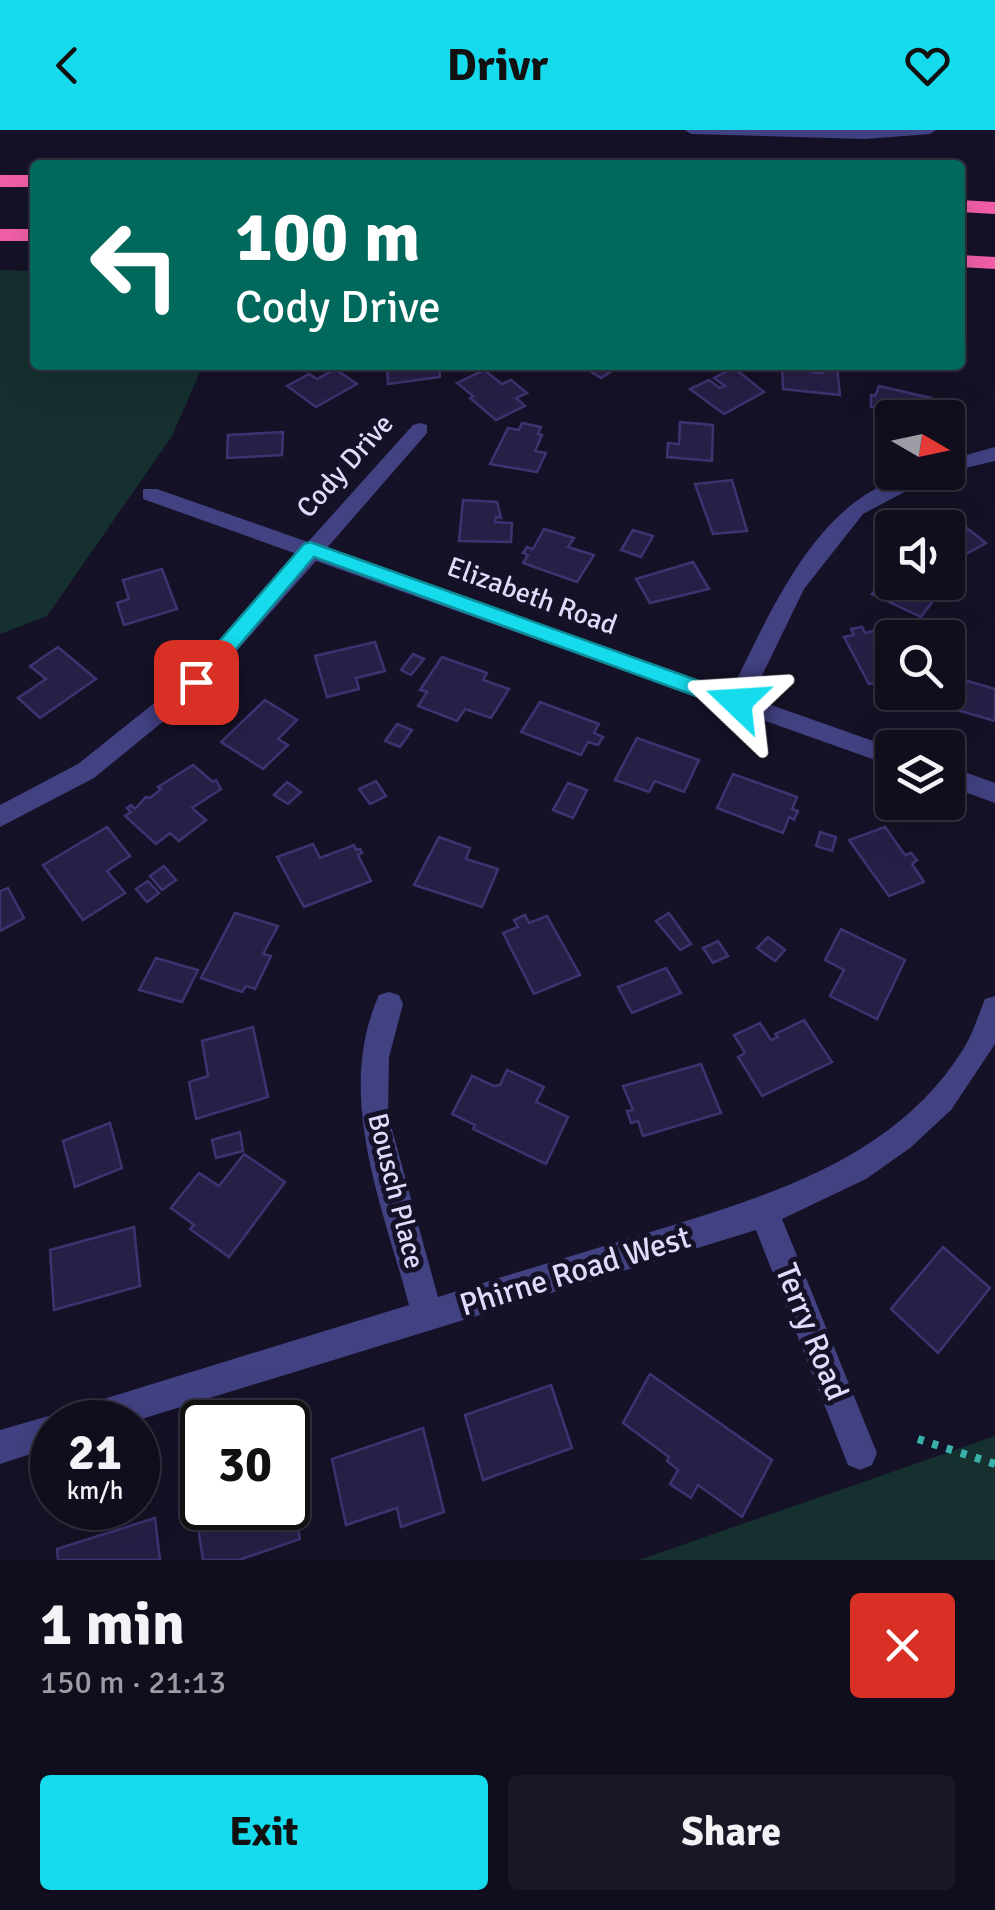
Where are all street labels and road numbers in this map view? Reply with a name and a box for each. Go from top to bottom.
street label: Cody Drive [290,407,400,525]
street label: Elizabeth Road [442,550,622,642]
street label: Bousch Place [360,1110,432,1272]
street label: Phirne Road West [455,1217,695,1325]
street label: Terry Road [767,1258,857,1406]

